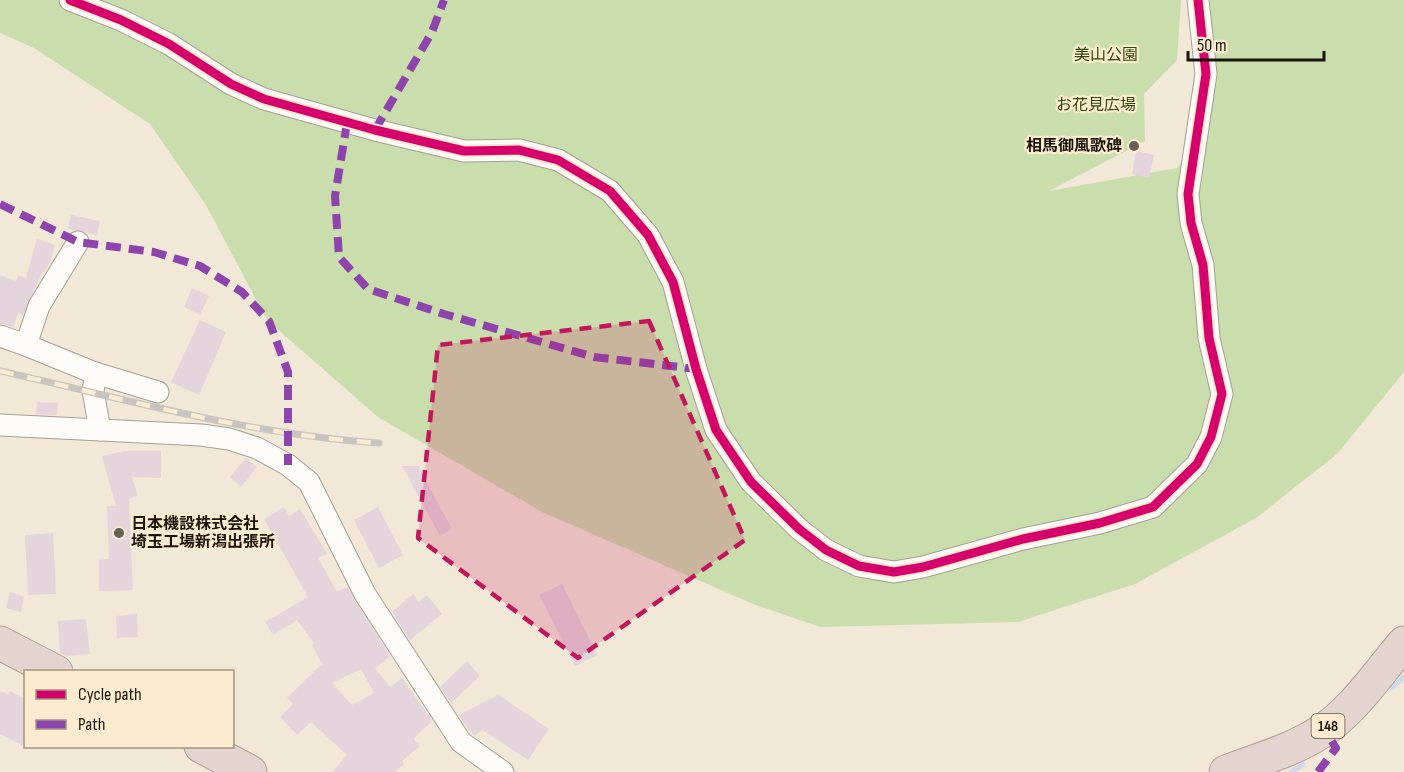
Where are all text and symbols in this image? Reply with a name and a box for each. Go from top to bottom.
scale bar [1188,24,1324,62]
text: 50 m [1197,35,1227,56]
park label: 美山公園 [1074,46,1138,65]
park label: お花見広場 [1056,96,1136,115]
place label: 相馬御風歌碑 [1026,137,1122,156]
marker: 相馬御風歌碑 [1127,139,1141,153]
place label: 日本機設株式会社 埼玉工場新潟出張所 [131,514,275,552]
marker: 日本機設株式会社 埼玉工場新潟出張所 [112,526,126,540]
legend [24,670,234,748]
text: Cycle path [78,684,142,705]
text: Path [78,714,106,735]
road number: 148 [1312,714,1344,738]

